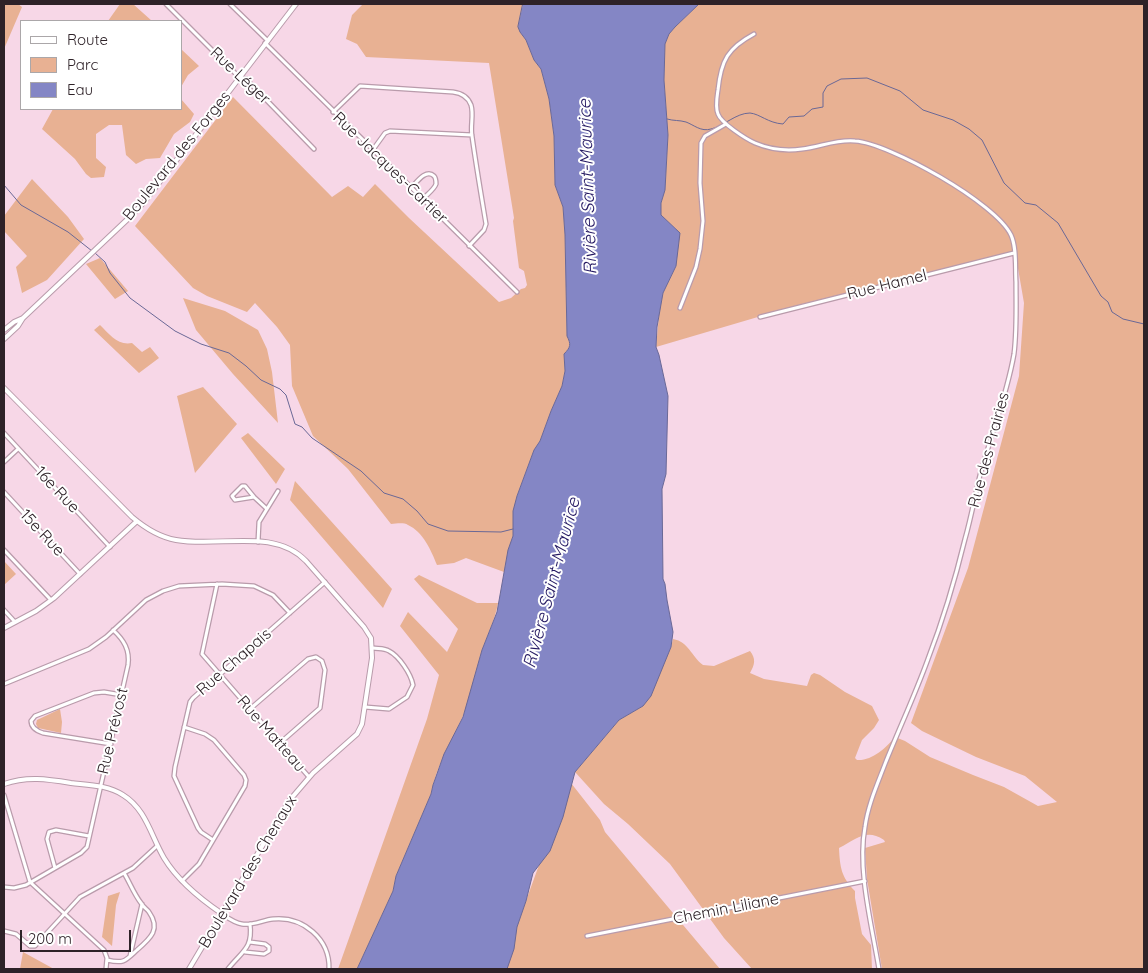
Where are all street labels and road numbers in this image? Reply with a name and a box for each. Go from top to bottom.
street label: Rue Léger [206,43,274,109]
street label: Boulevard des Forges [119,87,235,225]
street label: Rue Jacques-Cartier [329,108,451,228]
street label: Rue Hamel [845,266,929,304]
street label: Rue des Prairies [964,390,1014,510]
street label: 16e Rue [31,463,83,517]
street label: 15e Rue [16,506,68,560]
street label: Rue Chapais [193,624,275,700]
street label: Rue Prévost [94,686,132,776]
street label: Rue Matteau [233,692,309,776]
street label: Boulevard des Chenaux [195,792,301,952]
street label: Chemin Liliane [672,889,780,929]

